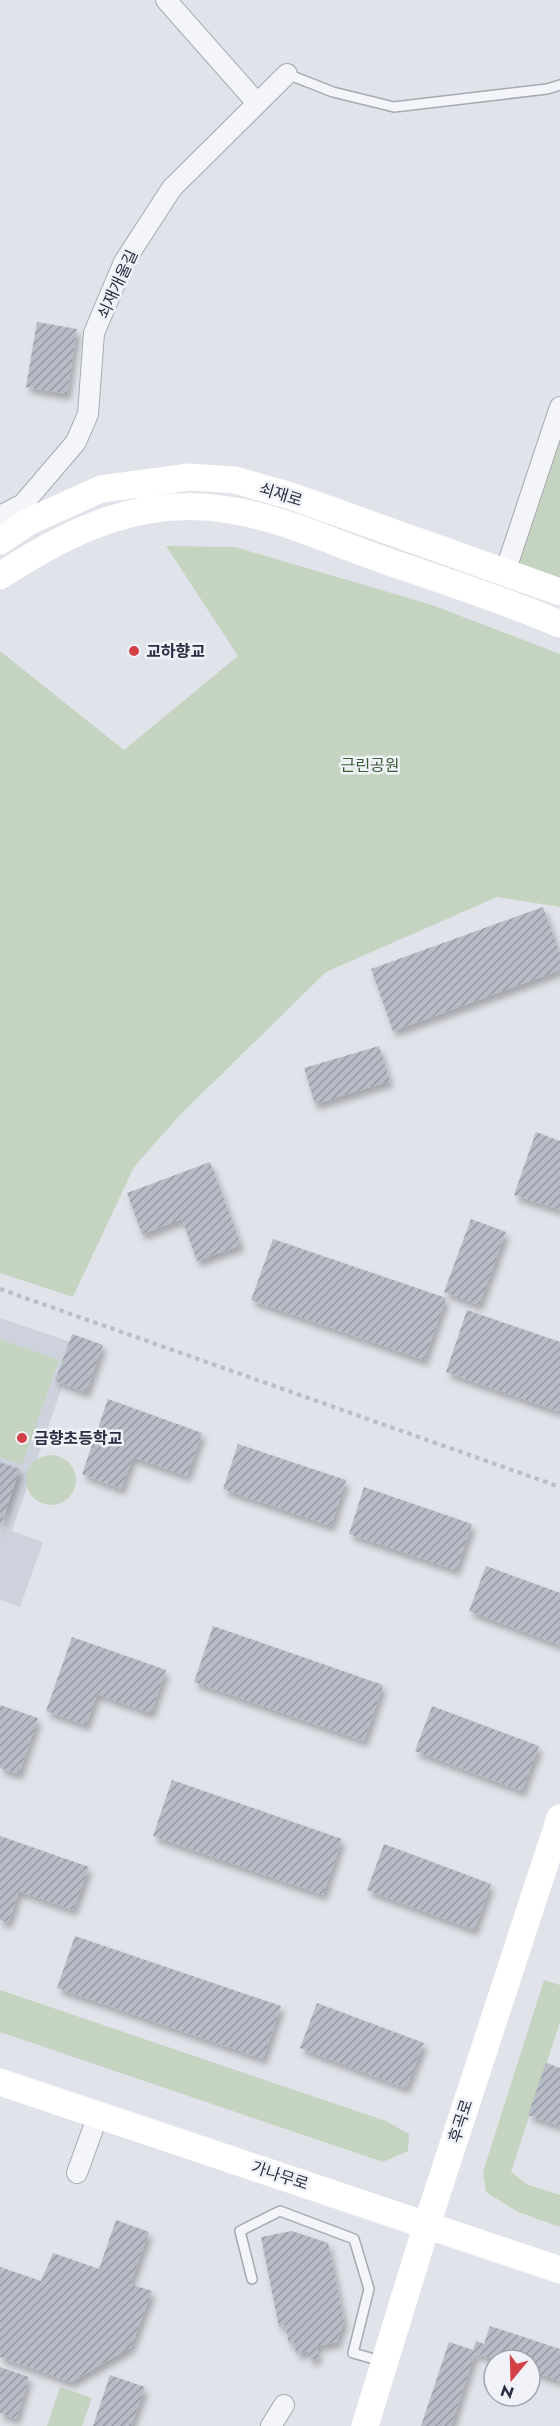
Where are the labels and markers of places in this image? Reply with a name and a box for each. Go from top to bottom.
place label: 교하향교 [146,640,205,663]
marker: 교하향교 [127,644,141,658]
place label: 금향초등학교 [34,1427,123,1450]
marker: 금향초등학교 [15,1431,29,1445]

